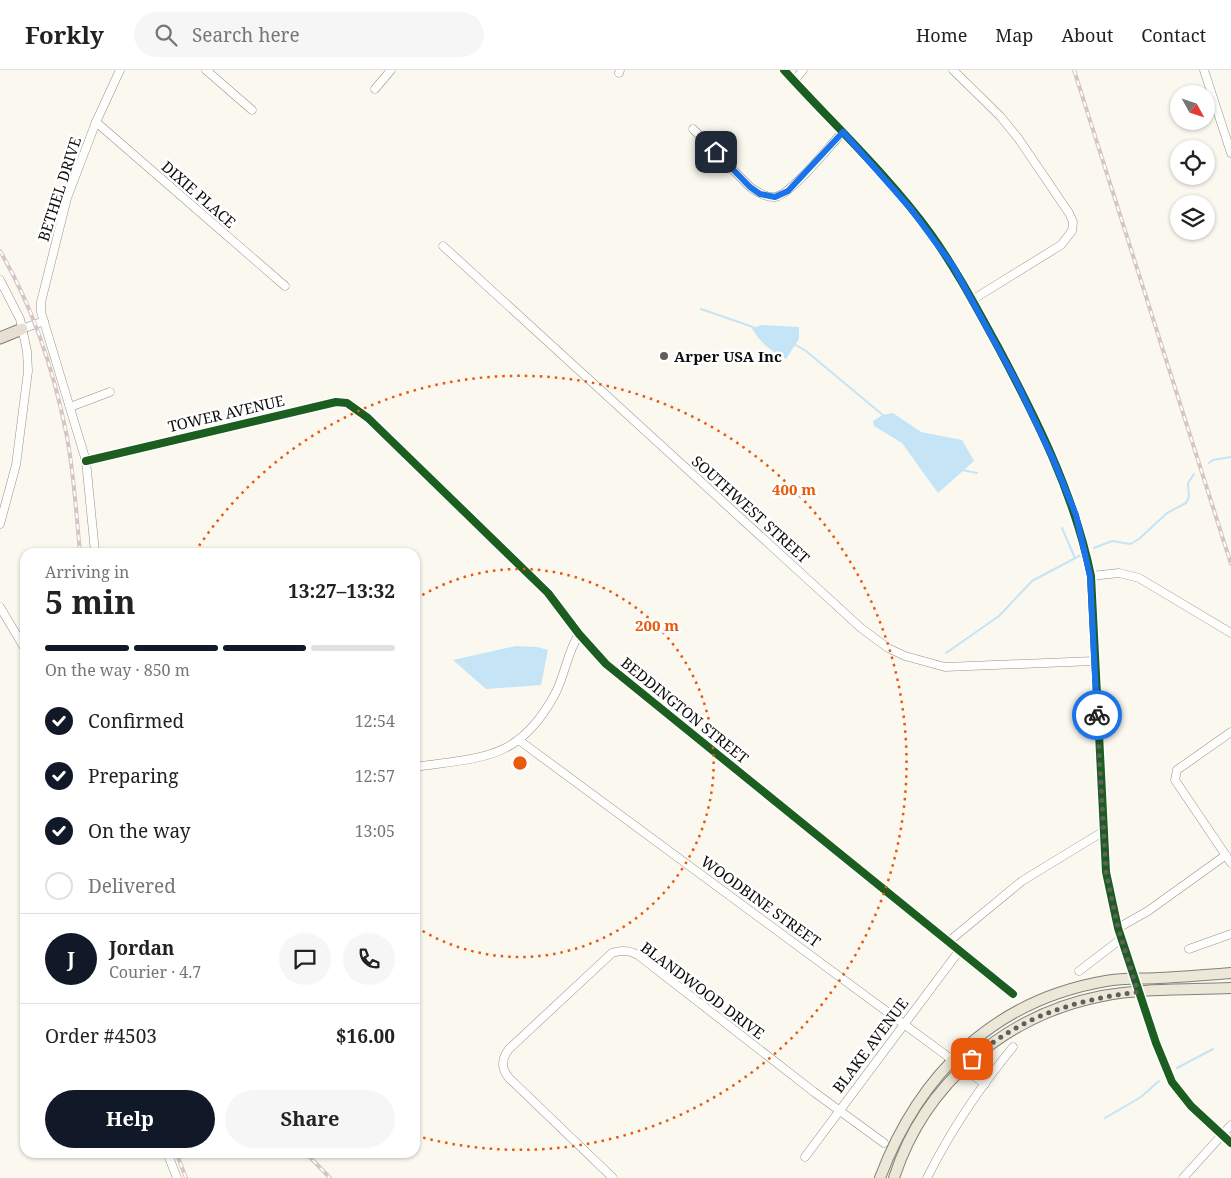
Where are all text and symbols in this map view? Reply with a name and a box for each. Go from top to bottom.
search box [134,12,484,57]
text: Forkly [25,18,104,51]
icon: search [152,21,180,49]
text: Search here [192,22,300,48]
text: Home [916,23,967,47]
text: Map [995,23,1033,47]
text: About [1061,23,1113,47]
text: Contact [1141,23,1206,47]
north arrow [1170,85,1215,130]
map controls [1170,85,1215,240]
pin [695,131,737,173]
street label: BETHEL DRIVE [33,134,85,244]
icon: home [702,138,730,166]
button: locate [1170,140,1215,185]
street label: DIXIE PLACE [158,156,240,232]
button: layers [1170,195,1215,240]
place label: Arper USA Inc [674,346,782,366]
marker: Arper USA Inc [658,350,670,362]
street label: TOWER AVENUE [166,390,286,436]
street label: SOUTHWEST STREET [688,451,814,567]
text: 400 m [772,479,816,499]
text: Arriving in [45,561,129,583]
text: 13:27–13:32 [288,578,395,604]
text: 5 min [45,580,136,623]
text: 200 m [635,615,679,635]
street label: BEDDINGTON STREET [617,652,753,768]
text: On the way · 850 m [45,659,190,681]
courier [1072,690,1122,740]
icon: bike [1083,701,1111,729]
icon: check [45,707,73,735]
text: Confirmed [88,708,184,734]
text: 12:54 [355,710,395,732]
centre of rings [511,754,529,772]
icon: check [45,762,73,790]
text: Preparing [88,763,178,789]
text: 12:57 [355,765,395,787]
icon: check [45,817,73,845]
text: On the way [88,818,191,844]
text: 13:05 [355,820,395,842]
street label: WOODBINE STREET [697,851,825,951]
text: Delivered [88,873,176,899]
button: chat [279,933,331,985]
button: phone [343,933,395,985]
text: Jordan [109,935,175,961]
street label: BLANDWOOD DRIVE [637,937,769,1043]
text: J [67,946,75,972]
text: Courier · 4.7 [109,961,201,983]
street label: BLAKE AVENUE [828,994,912,1096]
text: Order #4503 [45,1023,157,1049]
text: $16.00 [336,1023,395,1049]
pin [951,1038,993,1080]
icon: bag [958,1045,986,1073]
button: Help [45,1090,215,1148]
button: Share [225,1090,395,1148]

